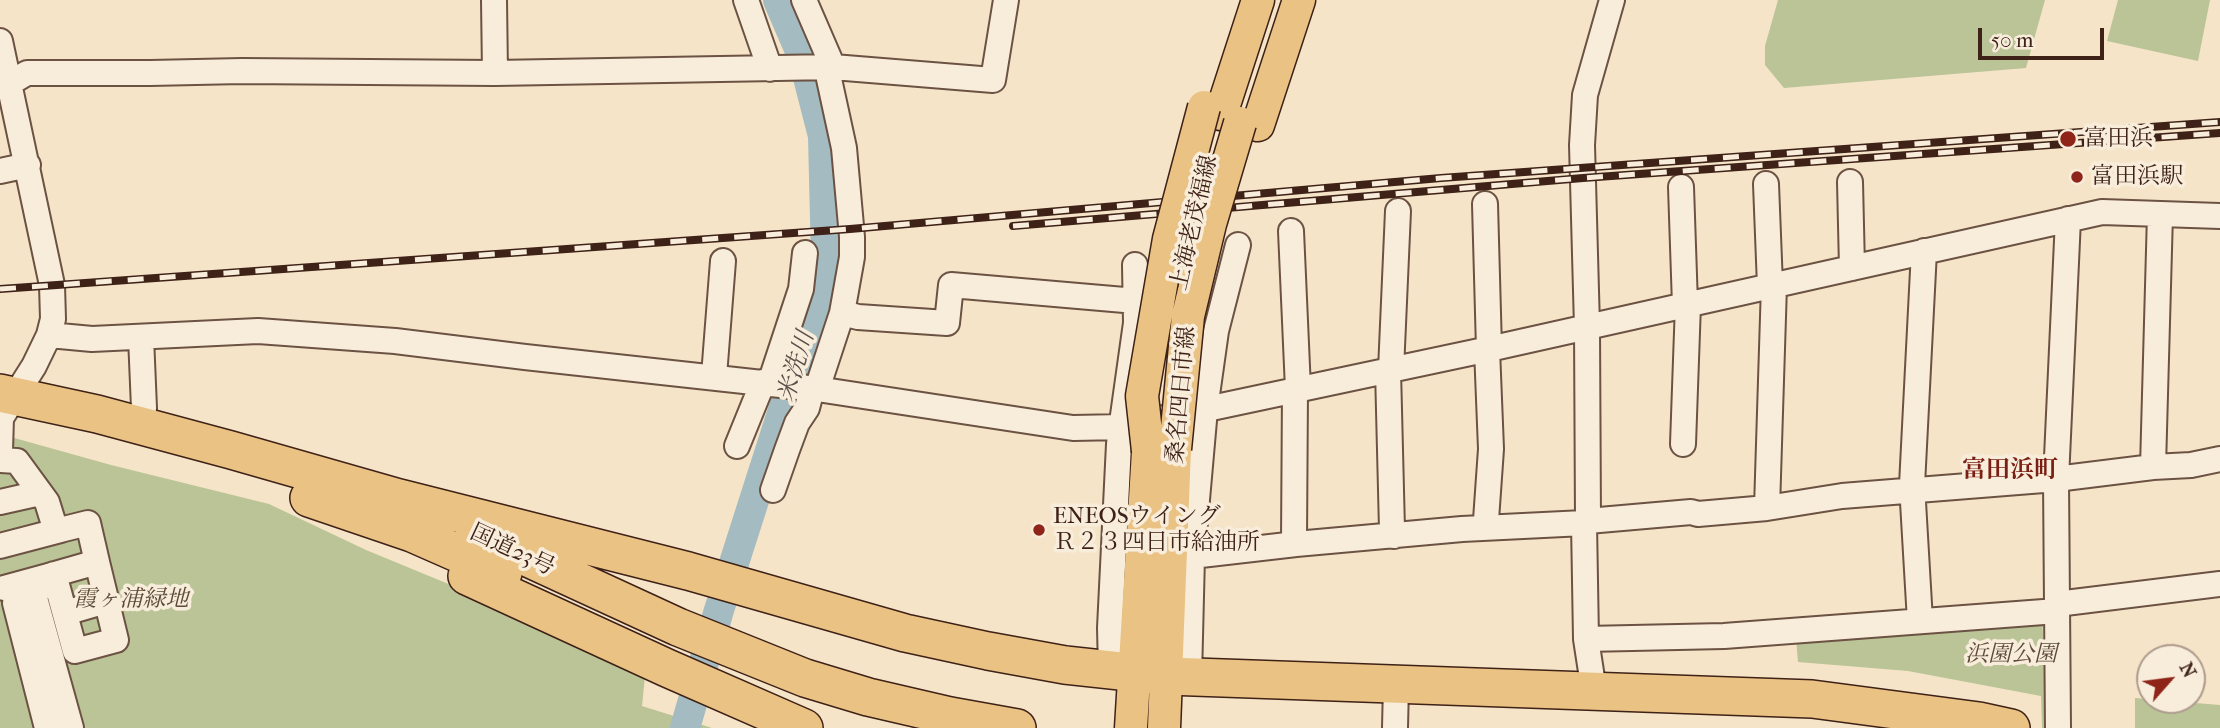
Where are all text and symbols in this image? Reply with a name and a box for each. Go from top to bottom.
scale bar [1982,14,2108,58]
text: 50 m [1991,28,2034,52]
place label: 富田浜 [2084,125,2153,153]
marker: 富田浜 [2058,129,2078,149]
street label: 上海老茂福線 [1166,153,1224,293]
place label: 富田浜駅 [2091,163,2183,191]
marker: 富田浜駅 [2069,169,2085,185]
street label: 桑名四日市線 [1162,325,1202,465]
water label: 米洗川 [773,328,821,406]
district label: 富田浜町 [1962,457,2058,485]
place label: ENEOSウイング Ｒ２３四日市給油所 [1053,503,1260,557]
street label: 国道23号 [465,519,559,583]
marker: ENEOSウイング Ｒ２３四日市給油所 [1031,522,1047,538]
park label: 霞ヶ浦緑地 [74,586,188,614]
park label: 浜園公園 [1965,641,2057,669]
north arrow [2136,644,2206,714]
text: N [2175,659,2201,682]

